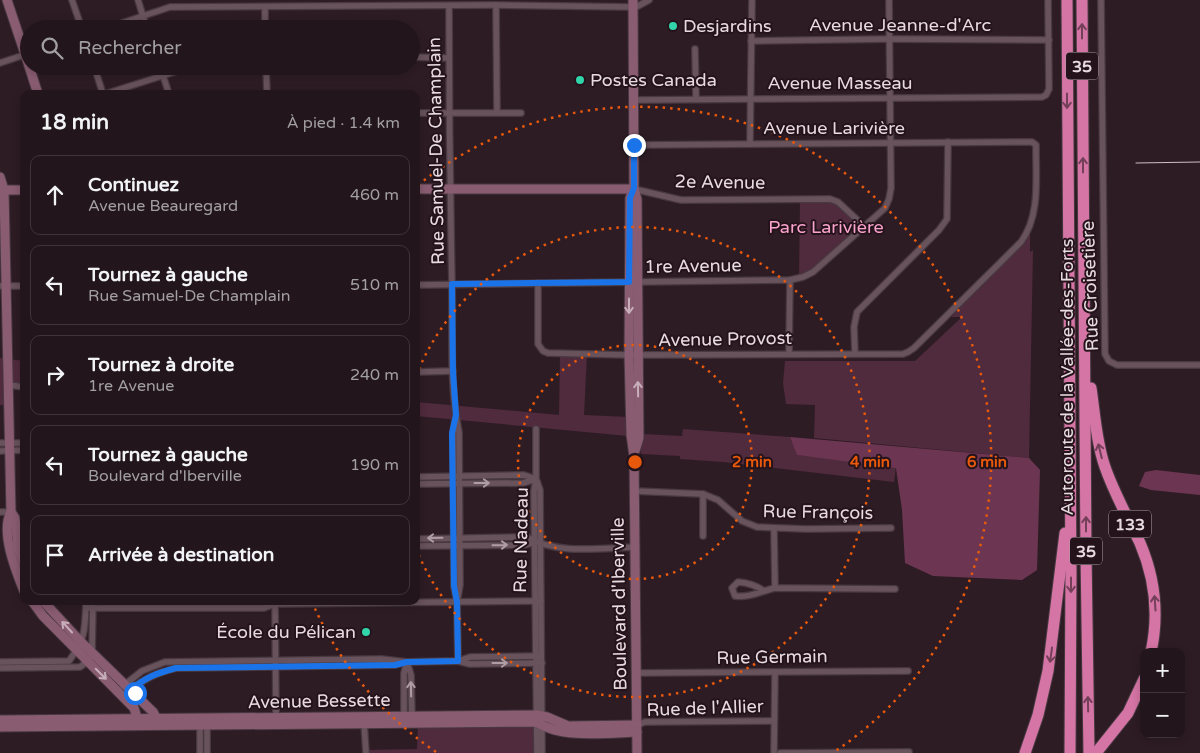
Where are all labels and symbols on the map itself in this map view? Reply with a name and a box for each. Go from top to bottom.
street label: Avenue Jeanne-d'Arc [809,14,991,36]
place label: Desjardins [683,15,772,37]
marker: Desjardins [667,20,679,32]
one-way arrow [1077,23,1087,39]
street label: Rue Samuel-De Champlain [423,37,449,265]
road number: 35 [1066,52,1098,80]
place label: Postes Canada [590,69,717,91]
street label: Avenue Masseau [767,72,913,94]
marker: Postes Canada [574,74,586,86]
one-way arrow [1062,92,1072,109]
street label: Avenue Larivière [763,117,905,139]
route end [623,134,646,157]
one-way arrow [1078,157,1088,174]
street label: 2e Avenue [675,170,765,194]
park label: Parc Larivière [768,216,884,238]
street label: Rue Croisetière [1077,221,1103,351]
street label: Autoroute de la Vallée-des-Forts [1056,239,1078,515]
street label: 1re Avenue [644,254,742,278]
one-way arrow [624,298,634,314]
street label: Avenue Provost [658,327,792,351]
one-way arrow [633,382,643,398]
one-way arrow [1095,444,1104,460]
centre of rings [626,453,644,471]
text: 2 min [732,453,772,471]
text: 4 min [850,453,890,471]
text: 6 min [967,453,1007,471]
one-way arrow [474,478,490,488]
street label: Rue Nadeau [509,487,533,593]
street label: Rue François [762,500,874,524]
road number: 133 [1109,510,1151,538]
street label: Boulevard d'Iberville [606,517,632,691]
one-way arrow [1081,517,1091,533]
one-way arrow [427,533,443,543]
road number: 35 [1070,538,1102,564]
one-way arrow [492,540,508,550]
one-way arrow [1066,577,1076,593]
one-way arrow [1150,596,1160,612]
one-way arrow [61,620,73,633]
place label: École du Pélican [216,621,356,643]
marker: École du Pélican [360,626,372,638]
street label: Rue Germain [716,645,828,669]
one-way arrow [1046,646,1056,662]
one-way arrow [491,658,507,668]
one-way arrow [95,668,107,680]
one-way arrow [407,681,416,697]
route start [124,682,147,705]
street label: Avenue Bessette [247,689,391,713]
street label: Rue de l'Allier [646,695,764,721]
one-way arrow [1083,697,1093,713]

